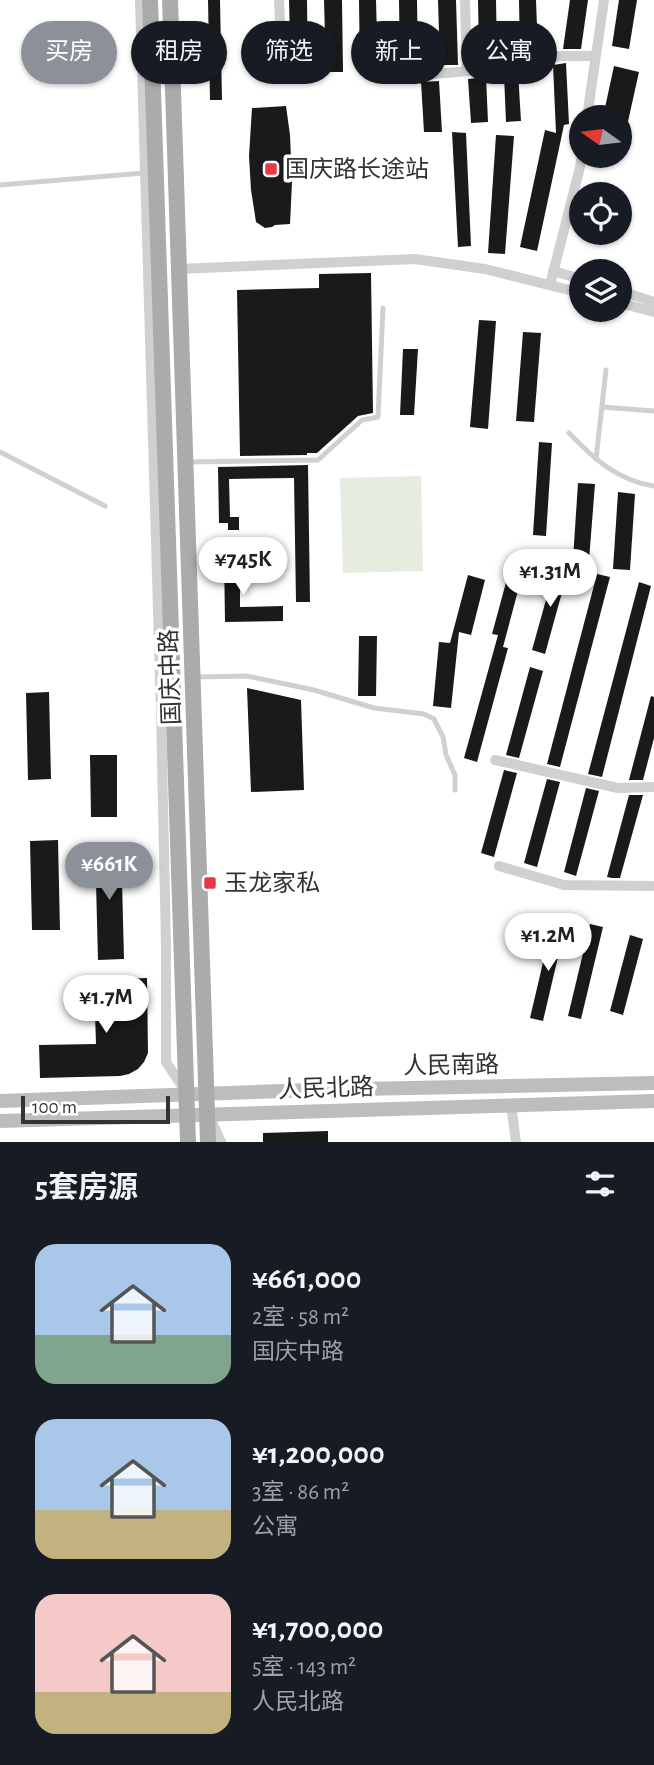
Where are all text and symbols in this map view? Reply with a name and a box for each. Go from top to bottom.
chip: 买房 [21,21,117,84]
chip: 租房 [131,21,227,84]
chip: 筛选 [241,21,337,84]
chip: 新上 [351,21,447,84]
chip: 公寓 [461,21,557,84]
north arrow [569,105,632,168]
map controls [569,105,632,322]
place label: 国庆路长途站 [285,156,429,182]
marker: 国庆路长途站 [263,161,279,177]
button: locate [569,182,632,245]
button: layers [569,259,632,322]
pin: ¥745K [194,538,292,597]
text: ¥745K [215,548,271,571]
pin: ¥1.31M [493,550,607,609]
text: ¥1.31M [519,560,581,583]
street label: 国庆中路 [155,629,185,725]
pin: ¥661K [60,842,158,902]
text: ¥661K [81,853,137,876]
place label: 玉龙家私 [224,870,320,896]
marker: 玉龙家私 [202,875,218,891]
pin: ¥1.2M [499,914,597,973]
text: ¥1.2M [521,924,575,947]
pin: ¥1.7M [57,976,155,1035]
text: ¥1.7M [79,986,133,1009]
street label: 人民南路 [403,1051,499,1079]
street label: 人民北路 [278,1073,374,1103]
scale bar [21,1093,170,1125]
text: 100 m [32,1098,77,1117]
icon: filters [581,1165,619,1203]
text: 5套房源 [35,1173,138,1203]
text: ¥661,000 [252,1264,361,1294]
icon: home [91,1272,175,1356]
text: 2室 · 58 m² [252,1306,349,1329]
text: 国庆中路 [252,1341,344,1364]
text: ¥1,200,000 [252,1439,385,1469]
icon: home [91,1447,175,1531]
text: 3室 · 86 m² [252,1481,349,1504]
text: 公寓 [252,1516,298,1539]
text: ¥1,700,000 [252,1614,383,1644]
icon: home [91,1622,175,1706]
text: 5室 · 143 m² [252,1656,356,1679]
text: 人民北路 [252,1691,344,1714]

